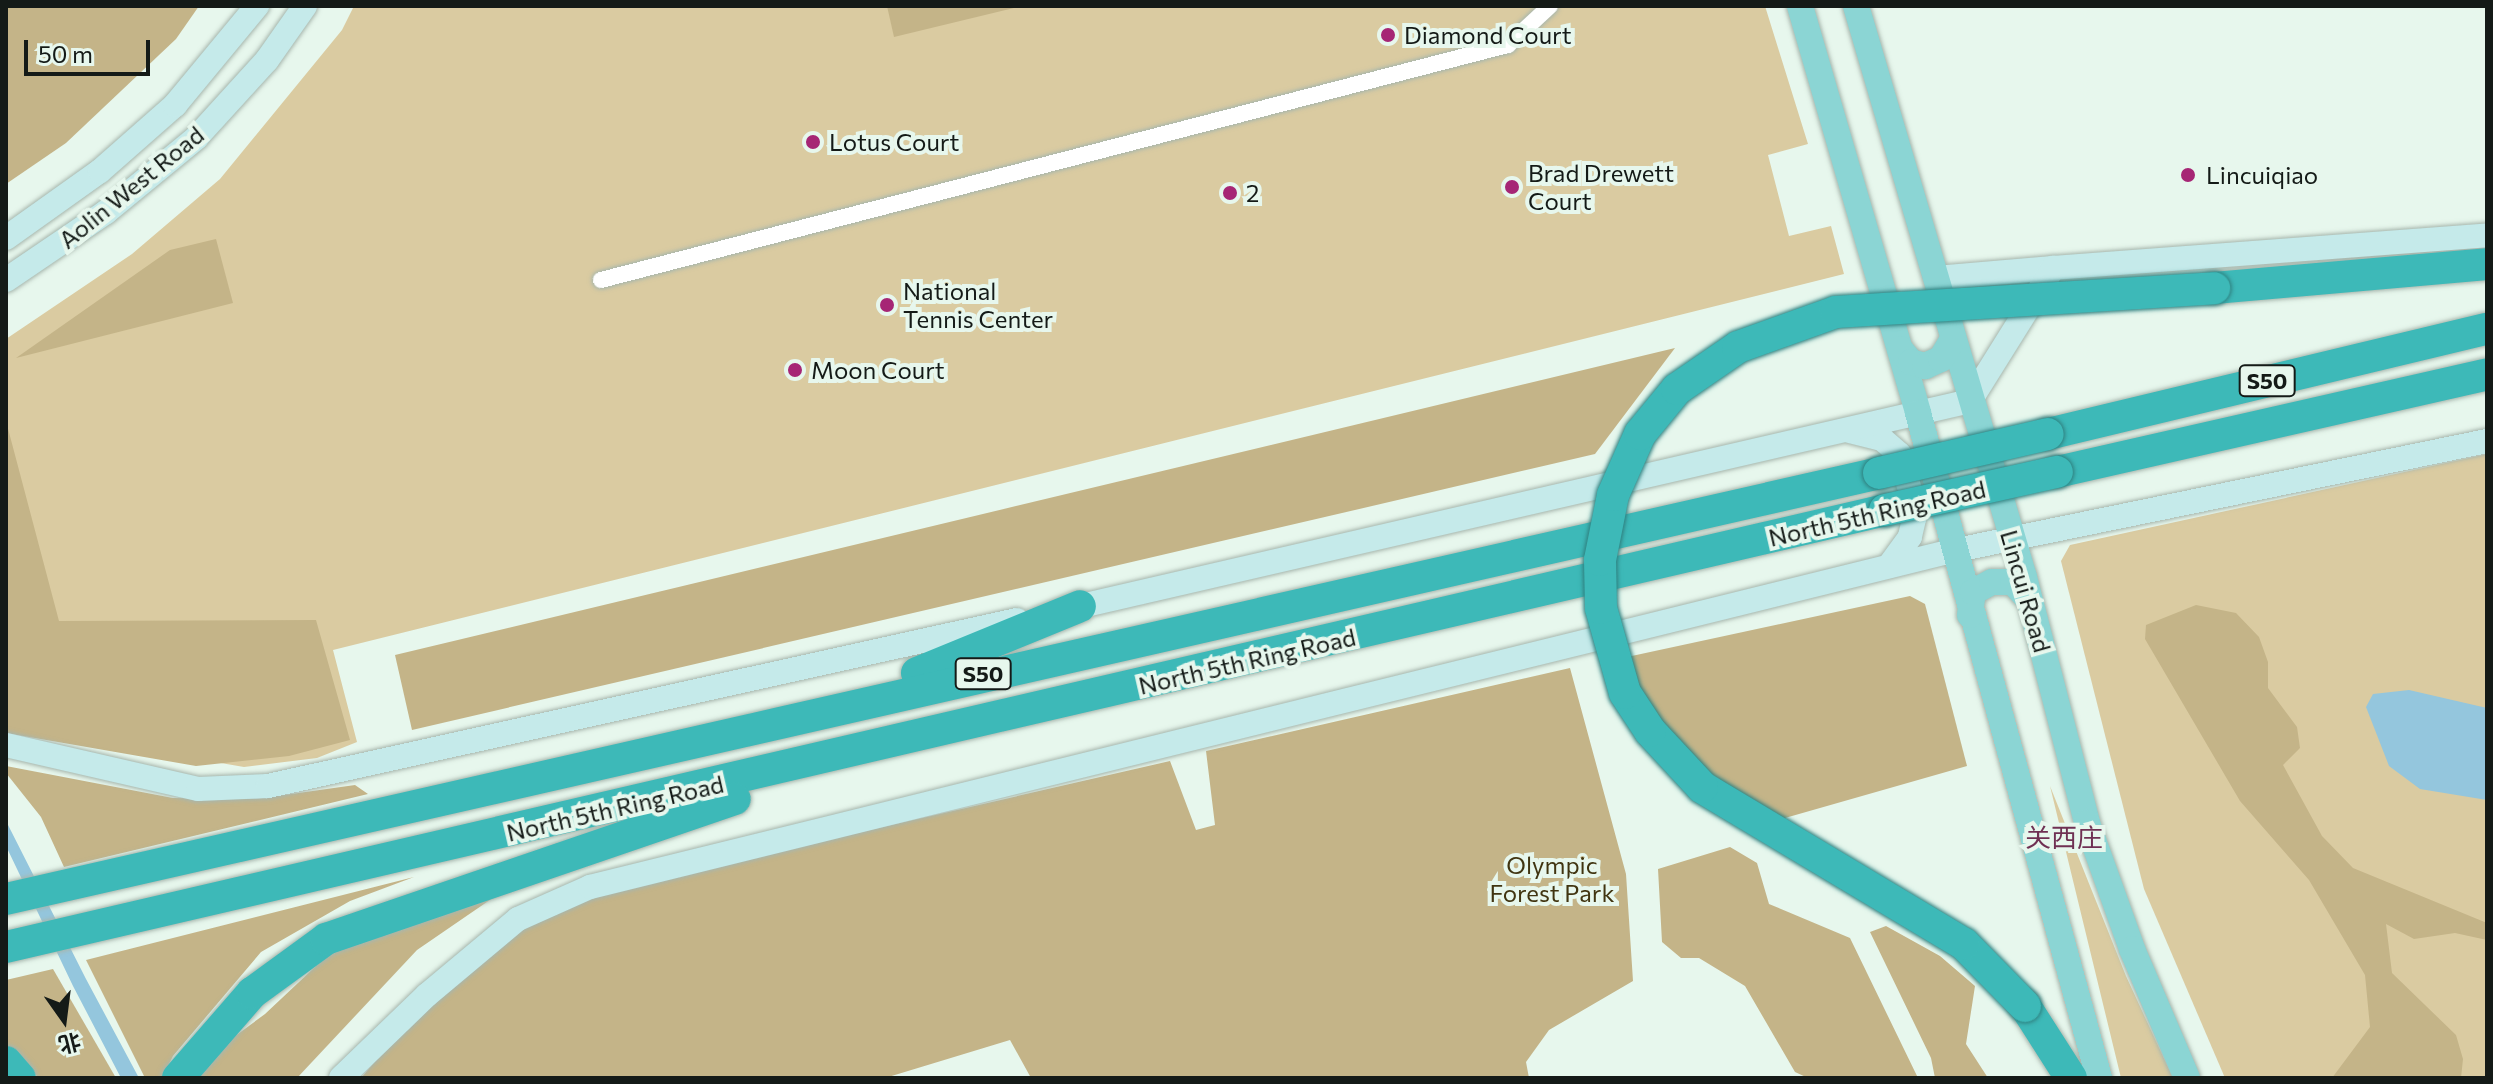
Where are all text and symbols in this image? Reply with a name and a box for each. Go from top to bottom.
place label: Diamond Court [1404,21,1571,49]
scale bar [28,24,154,74]
marker: Diamond Court [1379,26,1397,44]
text: 50 m [38,39,93,68]
street label: Aolin West Road [53,120,209,254]
place label: Lotus Court [829,128,959,156]
marker: Lotus Court [804,133,822,151]
place label: Brad Drewett Court [1528,159,1674,215]
place label: Lincuiqiao [2206,161,2318,189]
marker: Lincuiqiao [2177,164,2199,186]
marker: Brad Drewett Court [1503,178,1521,196]
place label: 2 [1246,179,1259,207]
marker: 2 [1221,184,1239,202]
place label: National Tennis Center [903,277,1053,333]
marker: National Tennis Center [878,296,896,314]
place label: Moon Court [811,356,945,384]
marker: Moon Court [786,361,804,379]
road number: S50 [2237,363,2297,399]
street label: North 5th Ring Road [1766,474,1988,552]
street label: Lincui Road [1995,527,2057,655]
street label: North 5th Ring Road [1136,622,1358,700]
road number: S50 [953,656,1013,692]
street label: North 5th Ring Road [504,769,726,847]
district label: 关西庄 [2025,821,2103,853]
park label: Olympic Forest Park [1490,851,1614,907]
north arrow [24,980,104,1060]
text: 北 [56,1028,84,1060]

